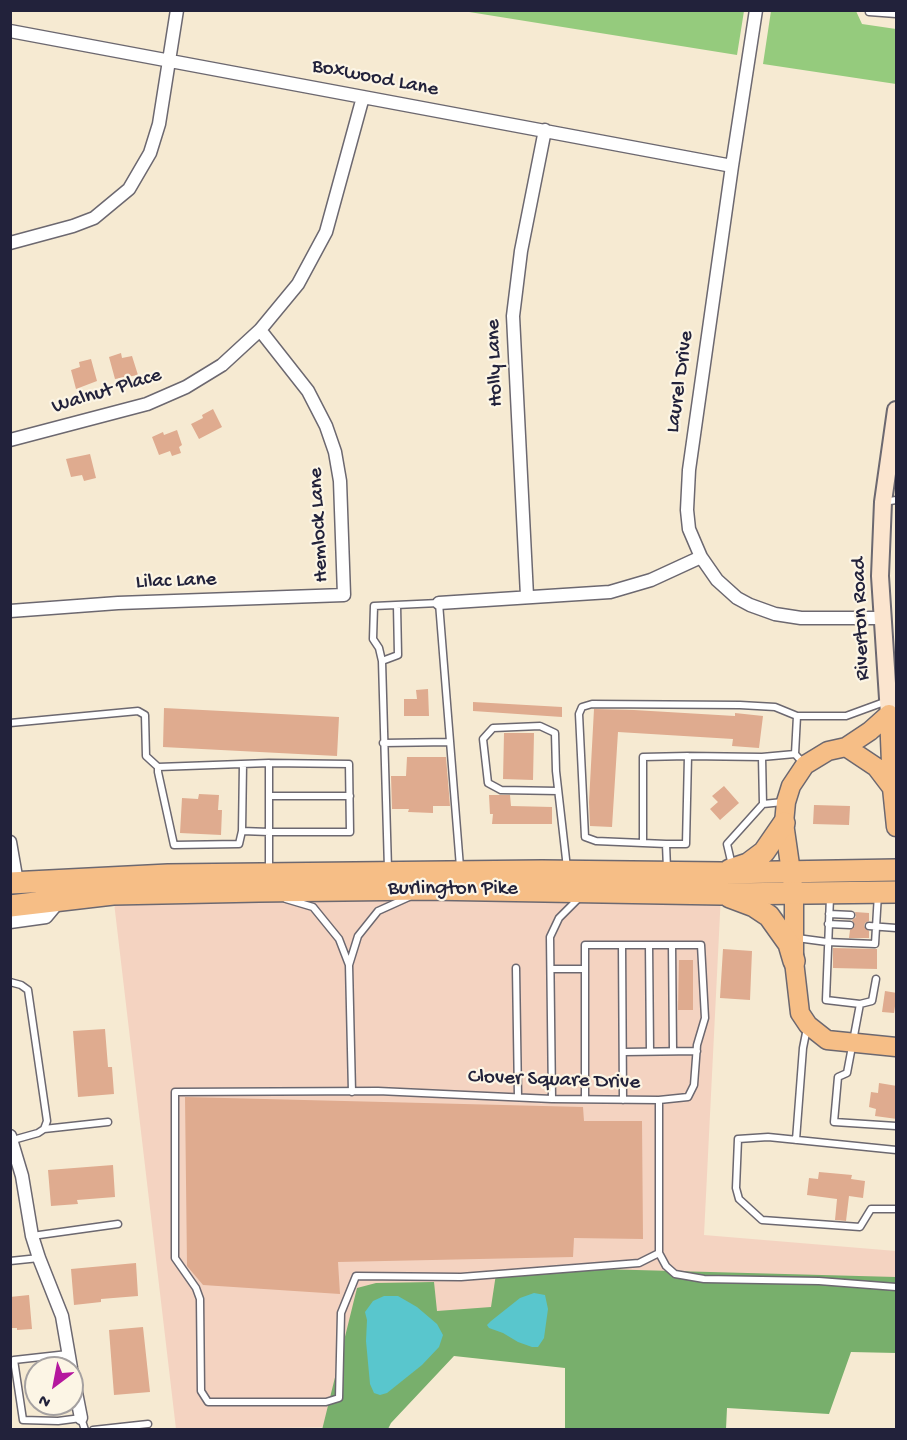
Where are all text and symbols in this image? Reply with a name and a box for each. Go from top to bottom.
street label: Boxwood Lane [310,54,440,104]
street label: Holly Lane [482,319,510,407]
street label: Laurel Drive [661,329,701,435]
street label: Walnut Place [49,363,165,421]
street label: Hemlock Lane [304,467,336,583]
street label: Riverton Road [847,557,877,681]
street label: Lilac Lane [135,568,217,596]
street label: Burlington Pike [388,877,518,903]
street label: Clover Square Drive [467,1065,641,1097]
north arrow [24,1356,84,1416]
text: N [36,1389,55,1411]

